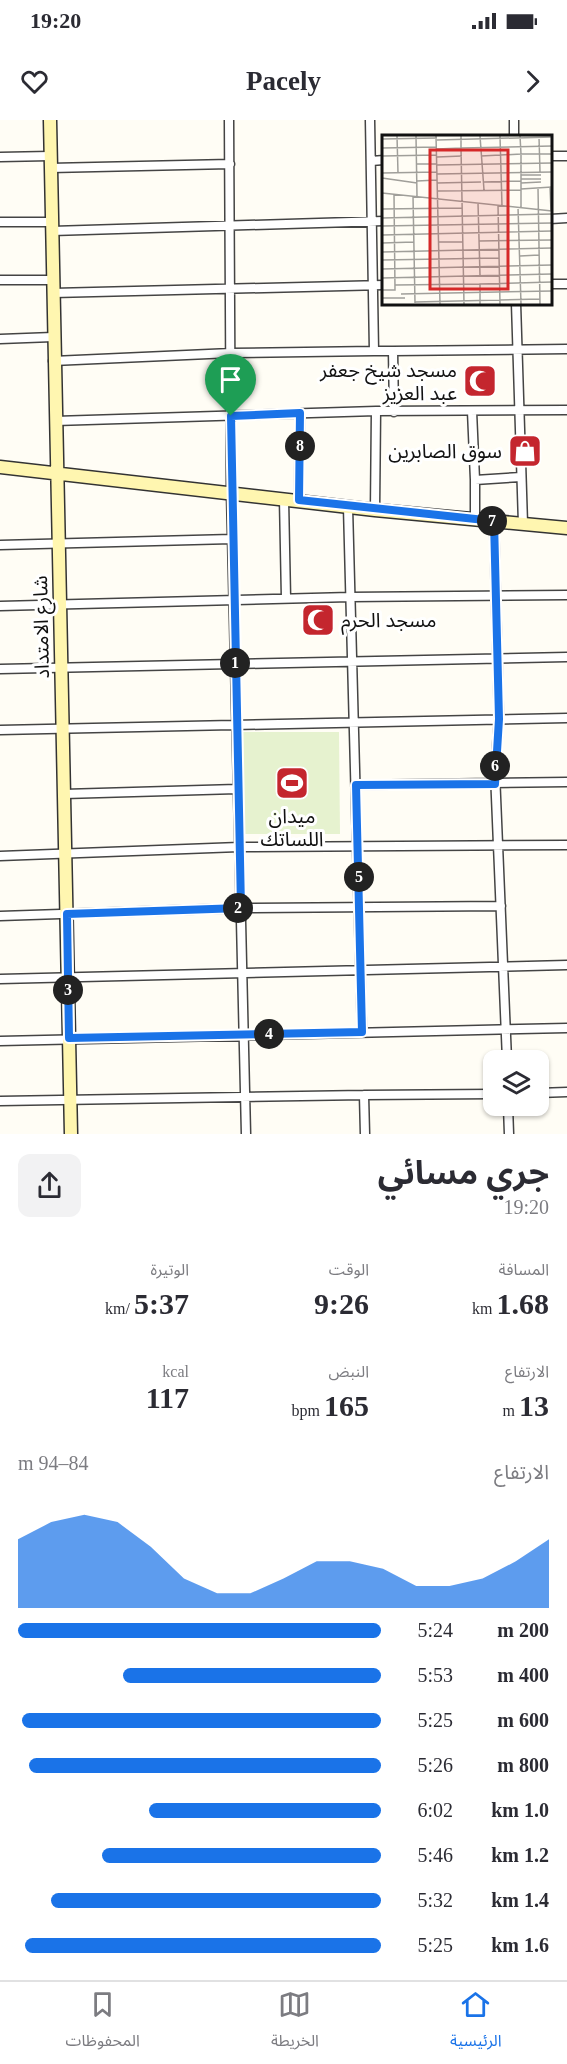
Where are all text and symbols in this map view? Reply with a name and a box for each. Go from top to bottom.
text: 19:20 [30,8,81,33]
icon: heart [18,65,51,98]
icon: forward [516,65,549,98]
text: Pacely [246,66,321,96]
inset map [382,135,552,304]
pin [205,354,256,416]
place label: مسجد شيخ جعفر عبد العزيز [319,359,457,405]
icon: arrive [214,363,247,396]
mosque icon: مسجد شيخ جعفر عبد العزيز [462,363,498,399]
pin: 8 [285,431,315,461]
shop icon: سوق الصابرين [507,433,543,469]
text: 8 [296,437,304,454]
place label: سوق الصابرين [388,440,502,463]
pin: 7 [477,506,507,536]
text: 7 [488,512,496,529]
street label: شارع الامتداد [29,575,57,679]
mosque icon: مسجد الحرم [300,602,336,638]
place label: مسجد الحرم [341,609,436,635]
pin: 1 [220,648,250,678]
text: 1 [231,654,239,671]
pin: 6 [480,751,510,781]
text: 6 [491,757,499,774]
sports icon: ميدان اللساتك [274,765,310,801]
place label: ميدان اللساتك [260,805,324,850]
pin: 5 [344,862,374,892]
text: 5 [355,868,363,885]
pin: 2 [223,893,253,923]
text: 2 [234,899,242,916]
pin: 3 [53,975,83,1005]
text: 3 [64,981,72,998]
pin: 4 [254,1019,284,1049]
text: 4 [265,1025,273,1042]
map controls [483,1050,549,1116]
button: layers [483,1050,549,1116]
button: share [18,1154,81,1217]
text: جري مسائي [378,1155,549,1191]
text: 19:20 [503,1196,549,1218]
text: الوتيرة [151,1261,189,1278]
text: الوقت [329,1261,369,1278]
text: المسافة [499,1261,549,1278]
text: 5:37 [134,1287,189,1320]
text: 9:26 [314,1287,369,1320]
text: 1.68 [497,1287,549,1320]
text: /km [105,1300,134,1317]
text: km [472,1300,497,1317]
text: kcal [162,1363,189,1380]
text: النبض [328,1363,369,1380]
text: الارتفاع [505,1363,549,1380]
text: 117 [146,1381,189,1414]
text: 165 [324,1389,369,1422]
text: 13 [519,1389,549,1422]
text: bpm [292,1402,324,1419]
text: m [503,1402,519,1419]
text: 84–94 m [18,1452,89,1474]
text: الارتفاع [494,1461,549,1483]
text: 5:24 [417,1619,453,1641]
text: 200 m [497,1619,549,1641]
text: 5:53 [417,1664,453,1686]
text: 400 m [497,1664,549,1686]
text: 5:25 [417,1709,453,1731]
text: 600 m [497,1709,549,1731]
text: 5:26 [417,1754,453,1776]
text: 800 m [497,1754,549,1776]
text: 6:02 [417,1799,453,1821]
text: 1.0 km [491,1799,549,1821]
text: 5:46 [417,1844,453,1866]
text: 1.2 km [491,1844,549,1866]
text: 5:32 [417,1889,453,1911]
text: 1.4 km [491,1889,549,1911]
text: 5:25 [417,1934,453,1956]
text: 1.6 km [491,1934,549,1956]
tab: المحفوظات [66,1988,140,2058]
tab: الخريطة [271,1988,319,2058]
tab: الرئيسية [450,1988,501,2058]

